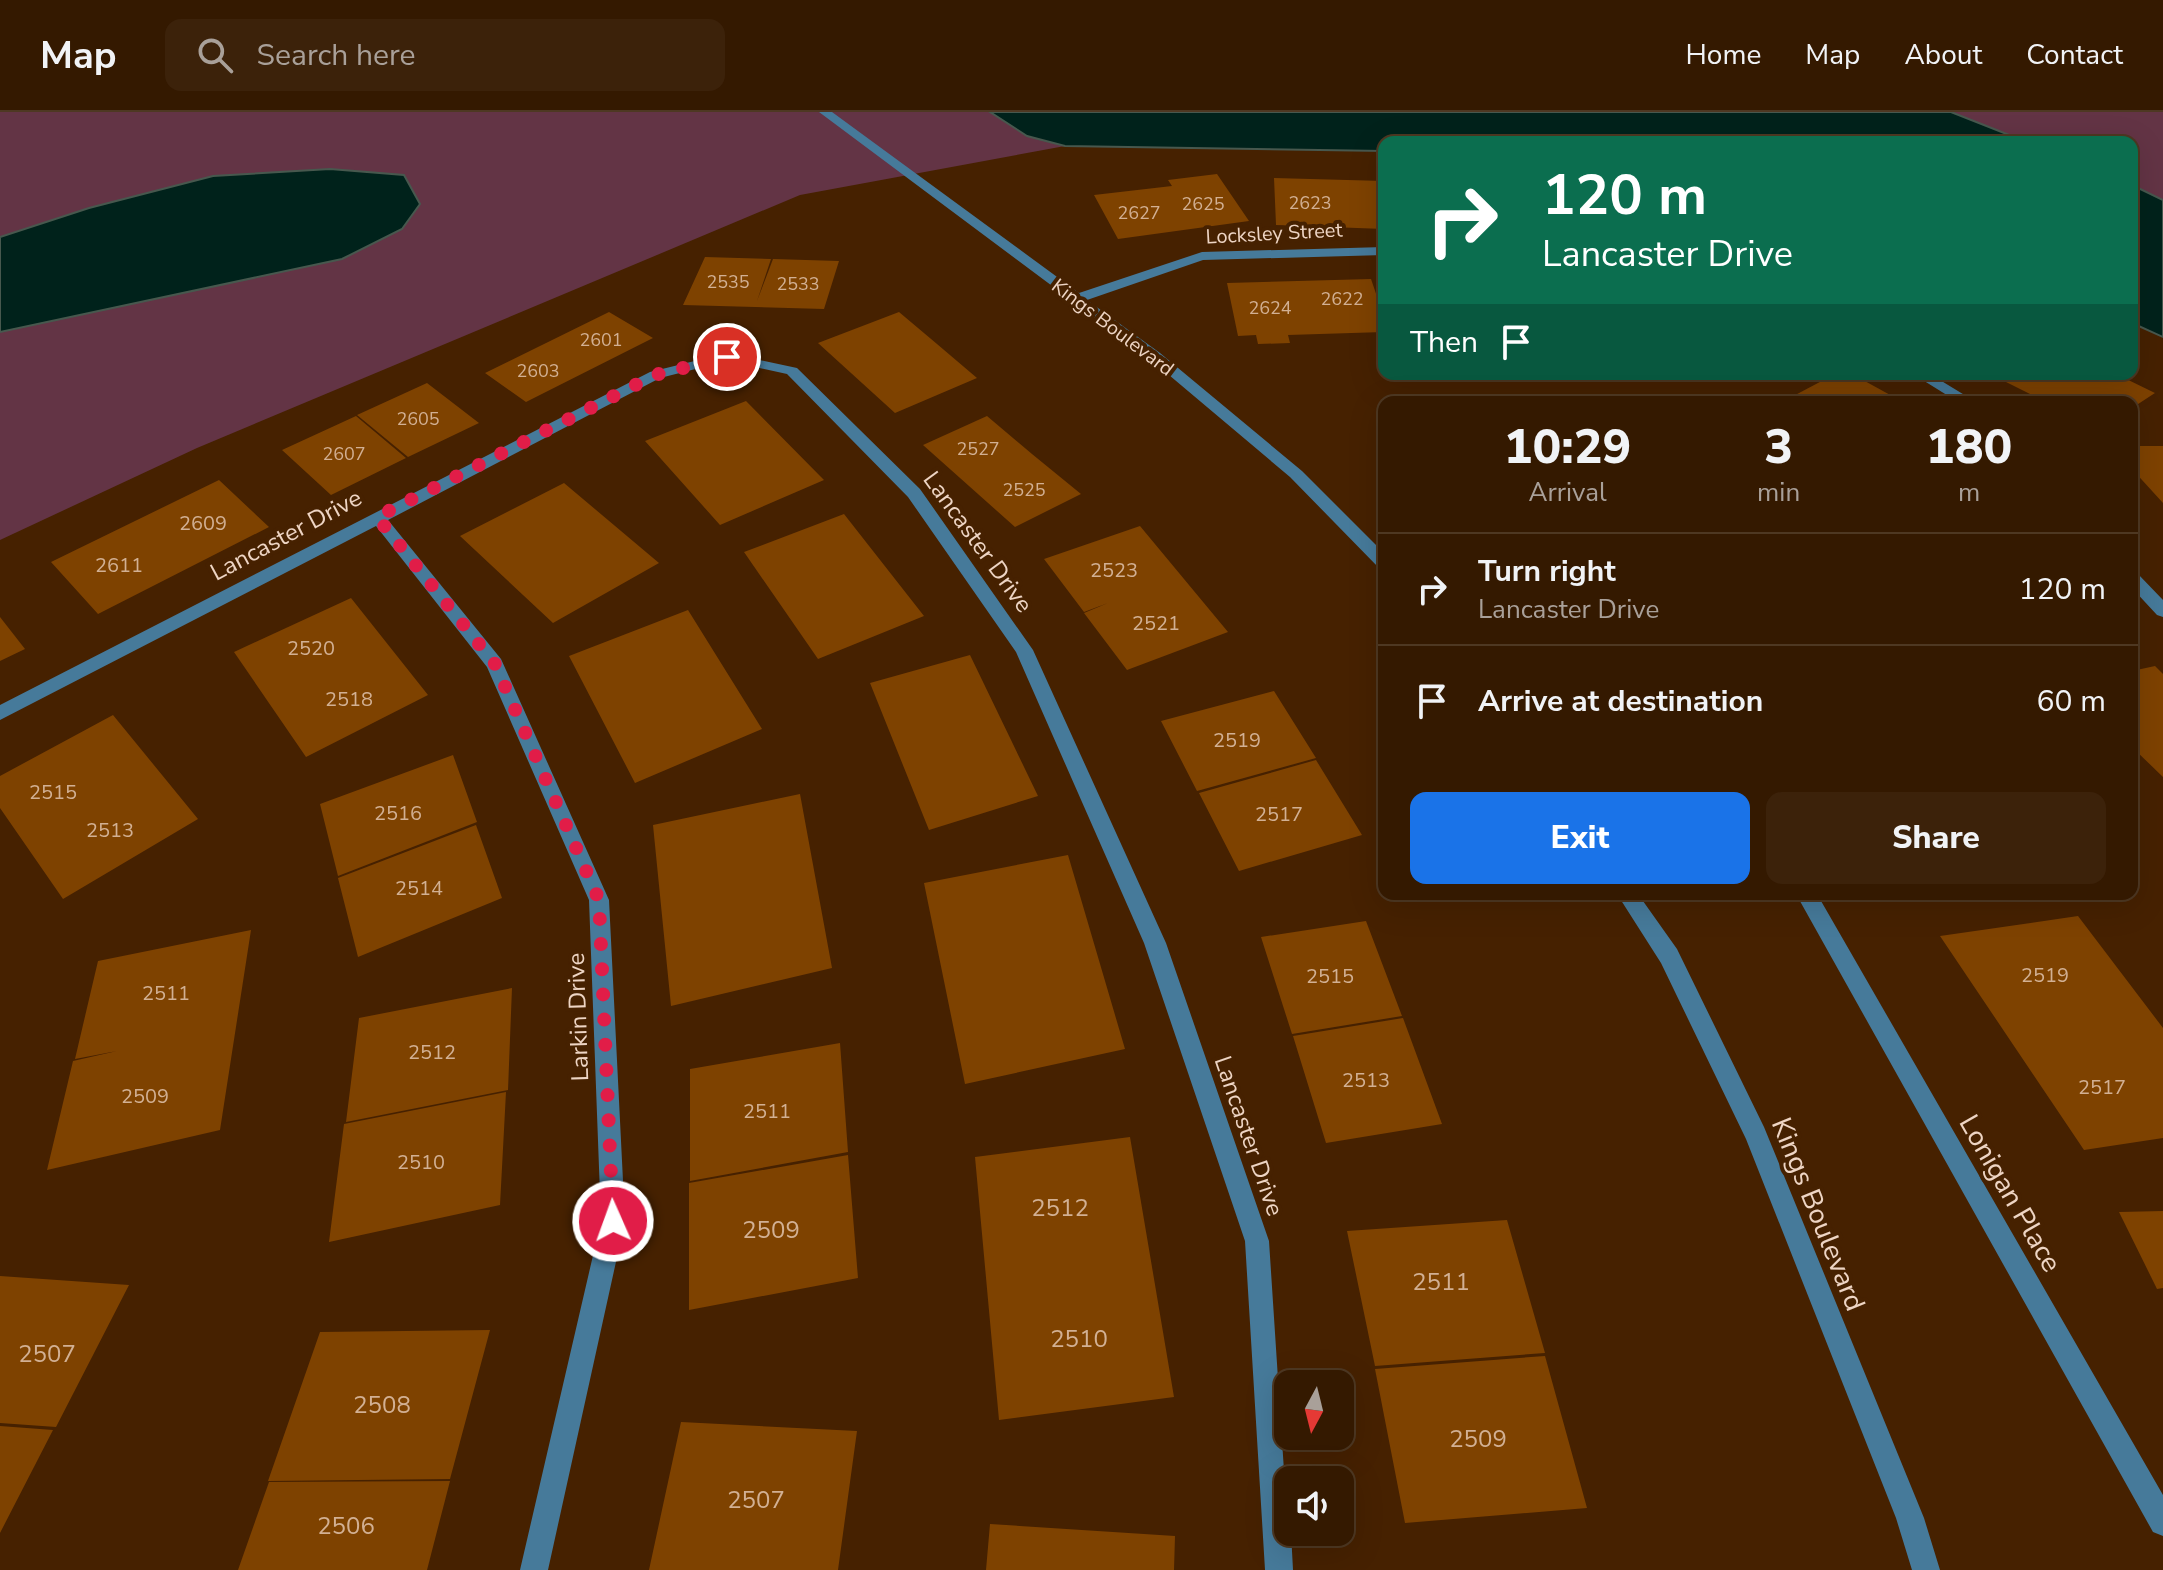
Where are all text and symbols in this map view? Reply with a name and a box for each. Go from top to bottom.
search box [165,19,725,91]
text: Map [40,30,117,81]
icon: search [193,33,237,77]
text: Search here [257,35,416,76]
text: Home [1686,36,1761,74]
text: Map [1805,36,1860,74]
text: About [1904,36,1982,74]
text: Contact [2026,36,2123,74]
text: 120 m [1542,157,1707,234]
icon: right [1410,168,1514,272]
house number: 2623 [1288,191,1332,215]
house number: 2625 [1181,192,1225,216]
house number: 2627 [1117,201,1161,225]
street label: Locksley Street [1205,216,1344,251]
text: Lancaster Drive [1542,230,1793,279]
house number: 2535 [706,270,750,294]
house number: 2533 [776,272,820,296]
street label: Kings Boulevard [1046,273,1179,382]
house number: 2622 [1320,287,1364,311]
house number: 2624 [1248,296,1292,320]
icon: arrive [1494,320,1538,364]
text: Then [1410,322,1478,363]
pin [693,323,761,391]
house number: 2601 [579,328,623,352]
icon: arrive [705,335,749,379]
house number: 2603 [516,359,560,383]
house number: 2605 [396,407,440,431]
text: 10:29 [1504,414,1631,480]
text: 3 [1764,414,1793,480]
text: 180 [1926,414,2012,480]
house number: 2527 [956,437,1000,461]
house number: 2607 [322,442,366,466]
street label: Lancaster Drive [916,465,1040,619]
text: Arrival [1528,475,1607,510]
text: min [1757,475,1800,510]
text: m [1958,475,1980,510]
house number: 2525 [1002,478,1046,502]
street label: Lancaster Drive [205,482,367,588]
house number: 2609 [179,510,227,537]
text: Turn right [1478,551,1616,592]
house number: 2611 [95,552,143,579]
house number: 2523 [1090,557,1138,584]
icon: right [1410,567,1454,611]
text: 120 m [2019,569,2106,610]
text: Lancaster Drive [1478,592,1659,627]
house number: 2521 [1132,610,1180,637]
house number: 2520 [287,635,335,662]
icon: arrive [1410,679,1454,723]
text: Arrive at destination [1478,681,1763,722]
text: 60 m [2037,681,2106,722]
house number: 2518 [325,686,373,713]
house number: 2519 [1213,727,1261,754]
house number: 2515 [29,779,77,806]
button: Exit [1410,792,1750,884]
button: Share [1766,792,2106,884]
house number: 2516 [374,800,422,827]
house number: 2517 [1255,801,1303,828]
house number: 2513 [86,817,134,844]
house number: 2514 [395,875,443,902]
street label: Larkin Drive [560,952,596,1082]
house number: 2519 [2021,962,2069,989]
house number: 2515 [1306,963,1354,990]
house number: 2511 [142,980,190,1007]
house number: 2512 [408,1039,456,1066]
street label: Lancaster Drive [1207,1052,1291,1220]
house number: 2513 [1342,1067,1390,1094]
house number: 2517 [2078,1074,2126,1101]
house number: 2509 [121,1083,169,1110]
house number: 2511 [743,1098,791,1125]
street label: Lonigan Place [1950,1108,2071,1279]
street label: Kings Boulevard [1762,1112,1874,1317]
house number: 2510 [397,1149,445,1176]
position arrow [571,1179,655,1263]
house number: 2512 [1031,1192,1089,1224]
house number: 2509 [742,1214,800,1246]
house number: 2511 [1412,1266,1470,1298]
house number: 2510 [1050,1323,1108,1355]
house number: 2507 [18,1338,76,1370]
north arrow [1274,1370,1354,1450]
map controls [1274,1370,1354,1546]
house number: 2508 [353,1389,411,1421]
house number: 2509 [1449,1423,1507,1455]
button: sound [1274,1466,1354,1546]
house number: 2507 [727,1484,785,1516]
house number: 2506 [317,1510,375,1542]

